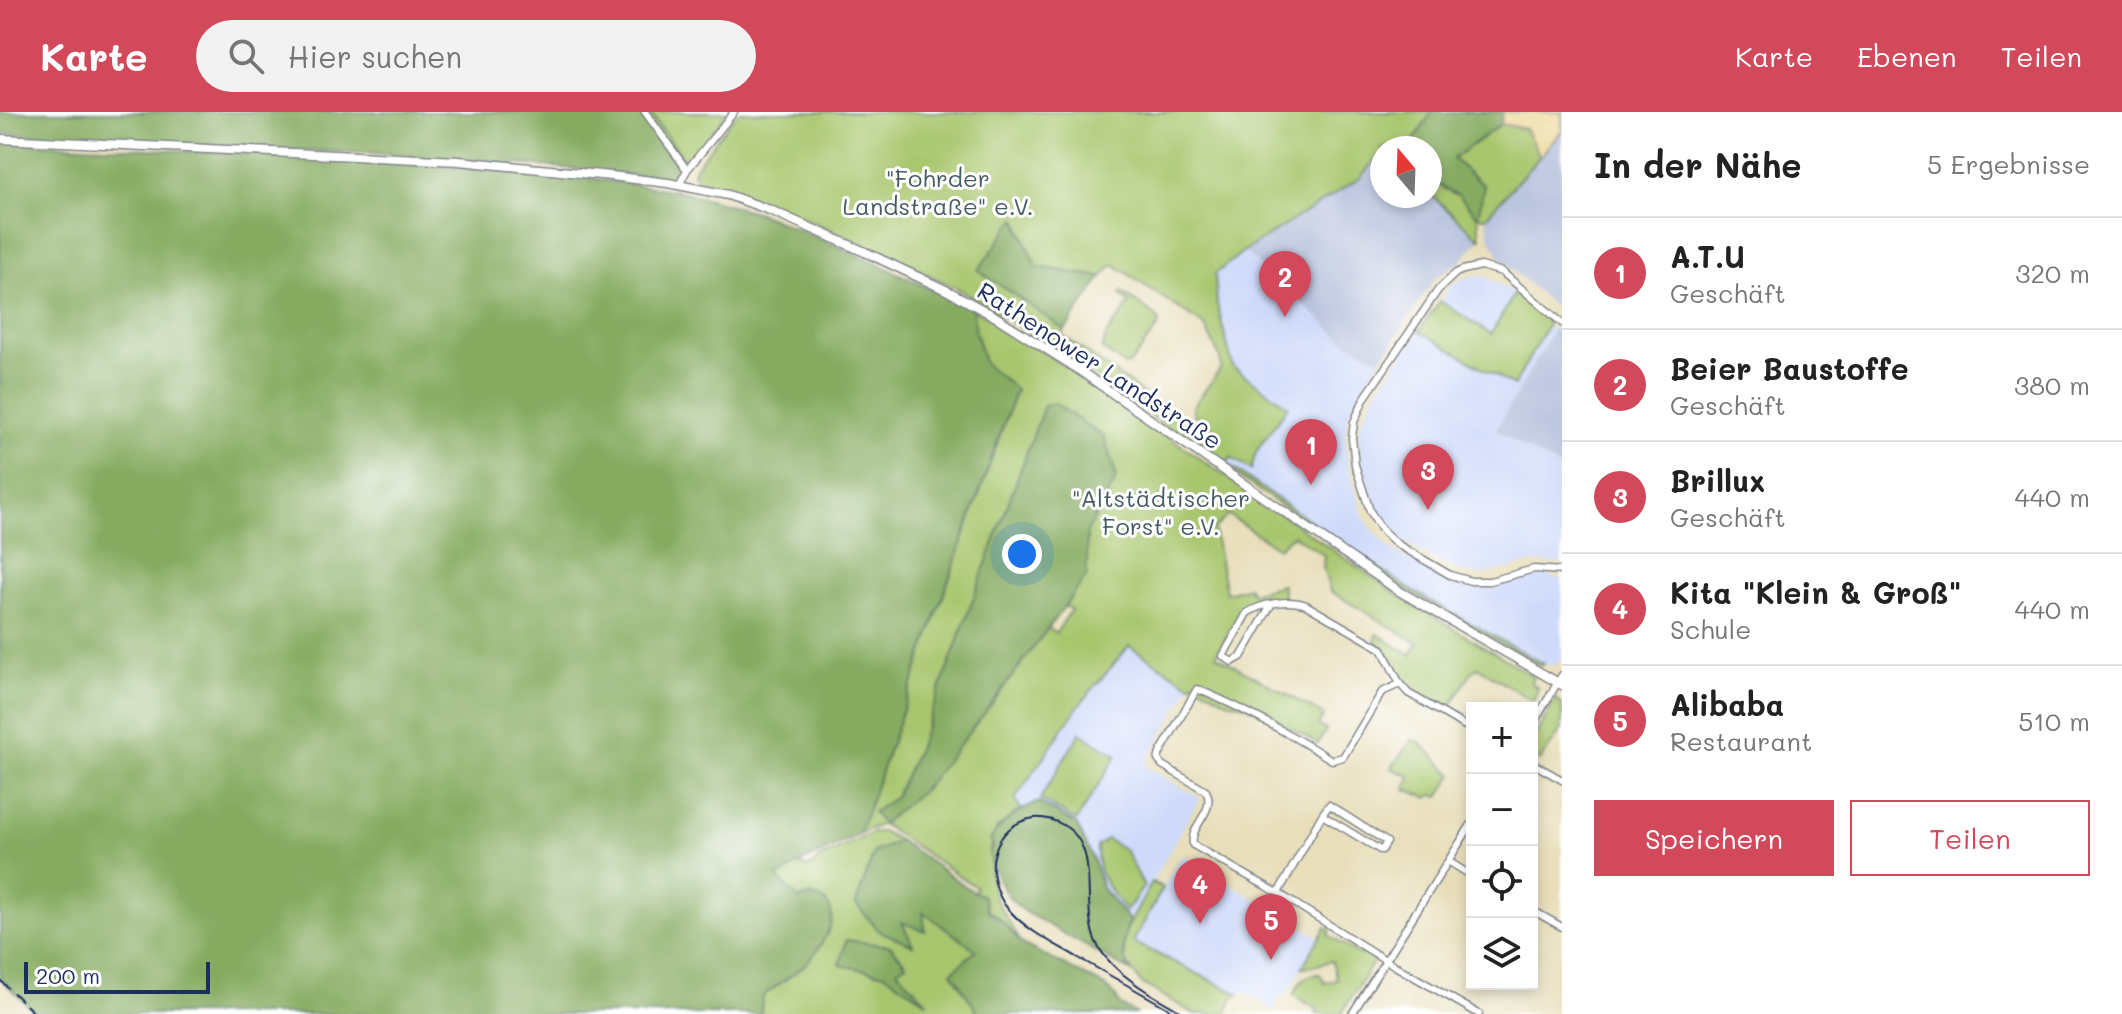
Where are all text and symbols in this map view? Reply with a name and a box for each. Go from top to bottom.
search box [196,20,756,92]
text: Karte [40,31,148,81]
icon: search [224,34,268,78]
text: Hier suchen [288,36,462,76]
text: Karte [1735,38,1813,74]
text: Ebenen [1857,38,1957,74]
text: Teilen [2001,38,2082,74]
north arrow [1370,136,1442,208]
text: In der Nähe [1594,142,1802,187]
text: 5 Ergebnisse [1927,147,2090,181]
park label: "Fohrder Landstraße" e.V. [842,162,1034,221]
text: A.T.U [1670,236,1745,276]
pin: 2 [1259,251,1311,317]
text: 1 [1614,256,1626,290]
text: 320 m [2015,256,2090,290]
street label: Rathenower Landstraße [972,274,1228,456]
text: Geschäft [1670,276,1786,310]
text: Beier Baustoffe [1670,348,1909,388]
text: 2 [1613,368,1627,402]
text: 380 m [2014,368,2090,402]
text: Geschäft [1670,388,1786,422]
pin: 1 [1285,419,1337,485]
pin: 3 [1402,444,1454,510]
text: Brillux [1670,460,1765,500]
text: 3 [1612,480,1628,514]
text: 440 m [2014,480,2090,514]
park label: "Altstädtischer Forst" e.V. [1072,482,1250,541]
text: Geschäft [1670,500,1786,534]
your location [1002,534,1042,574]
text: Kita "Klein & Groß" [1670,572,1962,612]
text: 4 [1612,592,1628,626]
text: 440 m [2014,592,2090,626]
text: Schule [1670,612,1751,646]
text: Alibaba [1670,684,1784,724]
map controls [1466,702,1538,990]
button: + [1466,702,1538,774]
text: 5 [1612,704,1628,738]
text: 510 m [2018,704,2090,738]
text: Restaurant [1670,724,1812,758]
button: − [1466,774,1538,846]
button: Speichern [1594,800,1834,876]
button: Teilen [1850,800,2090,876]
button: locate [1466,846,1538,918]
pin: 4 [1174,858,1226,924]
pin: 5 [1245,894,1297,960]
button: layers [1466,918,1538,990]
scale bar [24,958,210,994]
text: 200 m [36,961,100,990]

